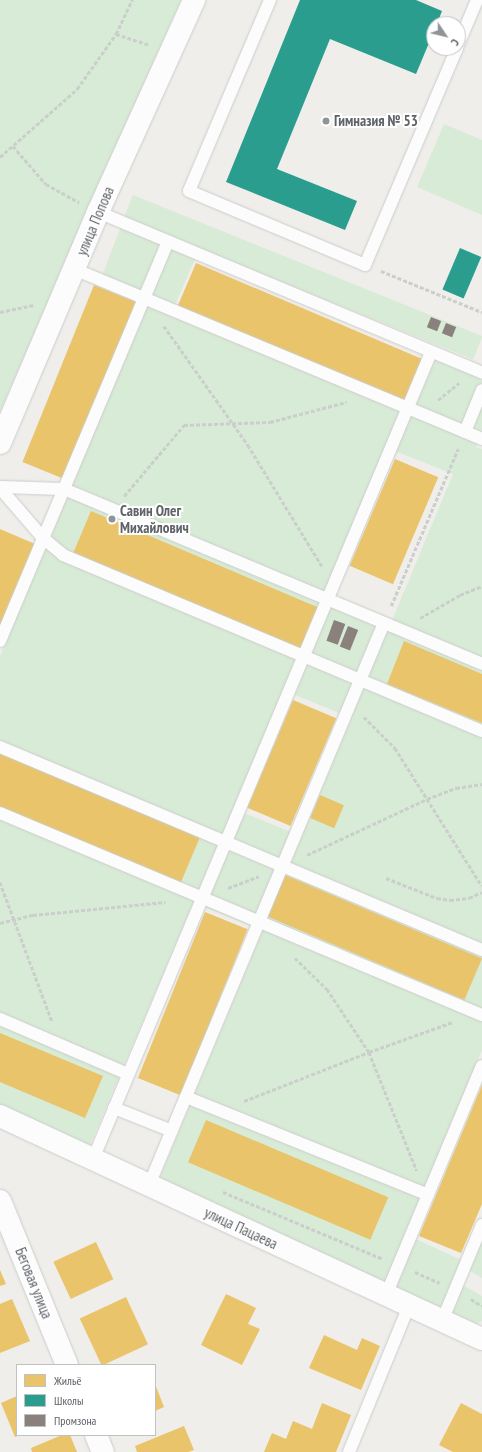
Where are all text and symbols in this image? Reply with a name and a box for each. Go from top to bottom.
north arrow [426,16,466,56]
text: С [448,36,462,48]
place label: Гимназия № 53 [334,112,418,130]
marker: Гимназия № 53 [321,116,331,126]
street label: улица Попова [72,184,118,258]
place label: Савин Олег Михайлович [120,501,189,536]
marker: Савин Олег Михайлович [107,514,117,524]
street label: улица Пацаева [202,1203,280,1253]
street label: Беговая улица [12,1245,56,1321]
legend [16,1364,156,1436]
text: Жильё [54,1373,81,1388]
text: Школы [54,1393,83,1408]
text: Промзона [54,1413,96,1428]

